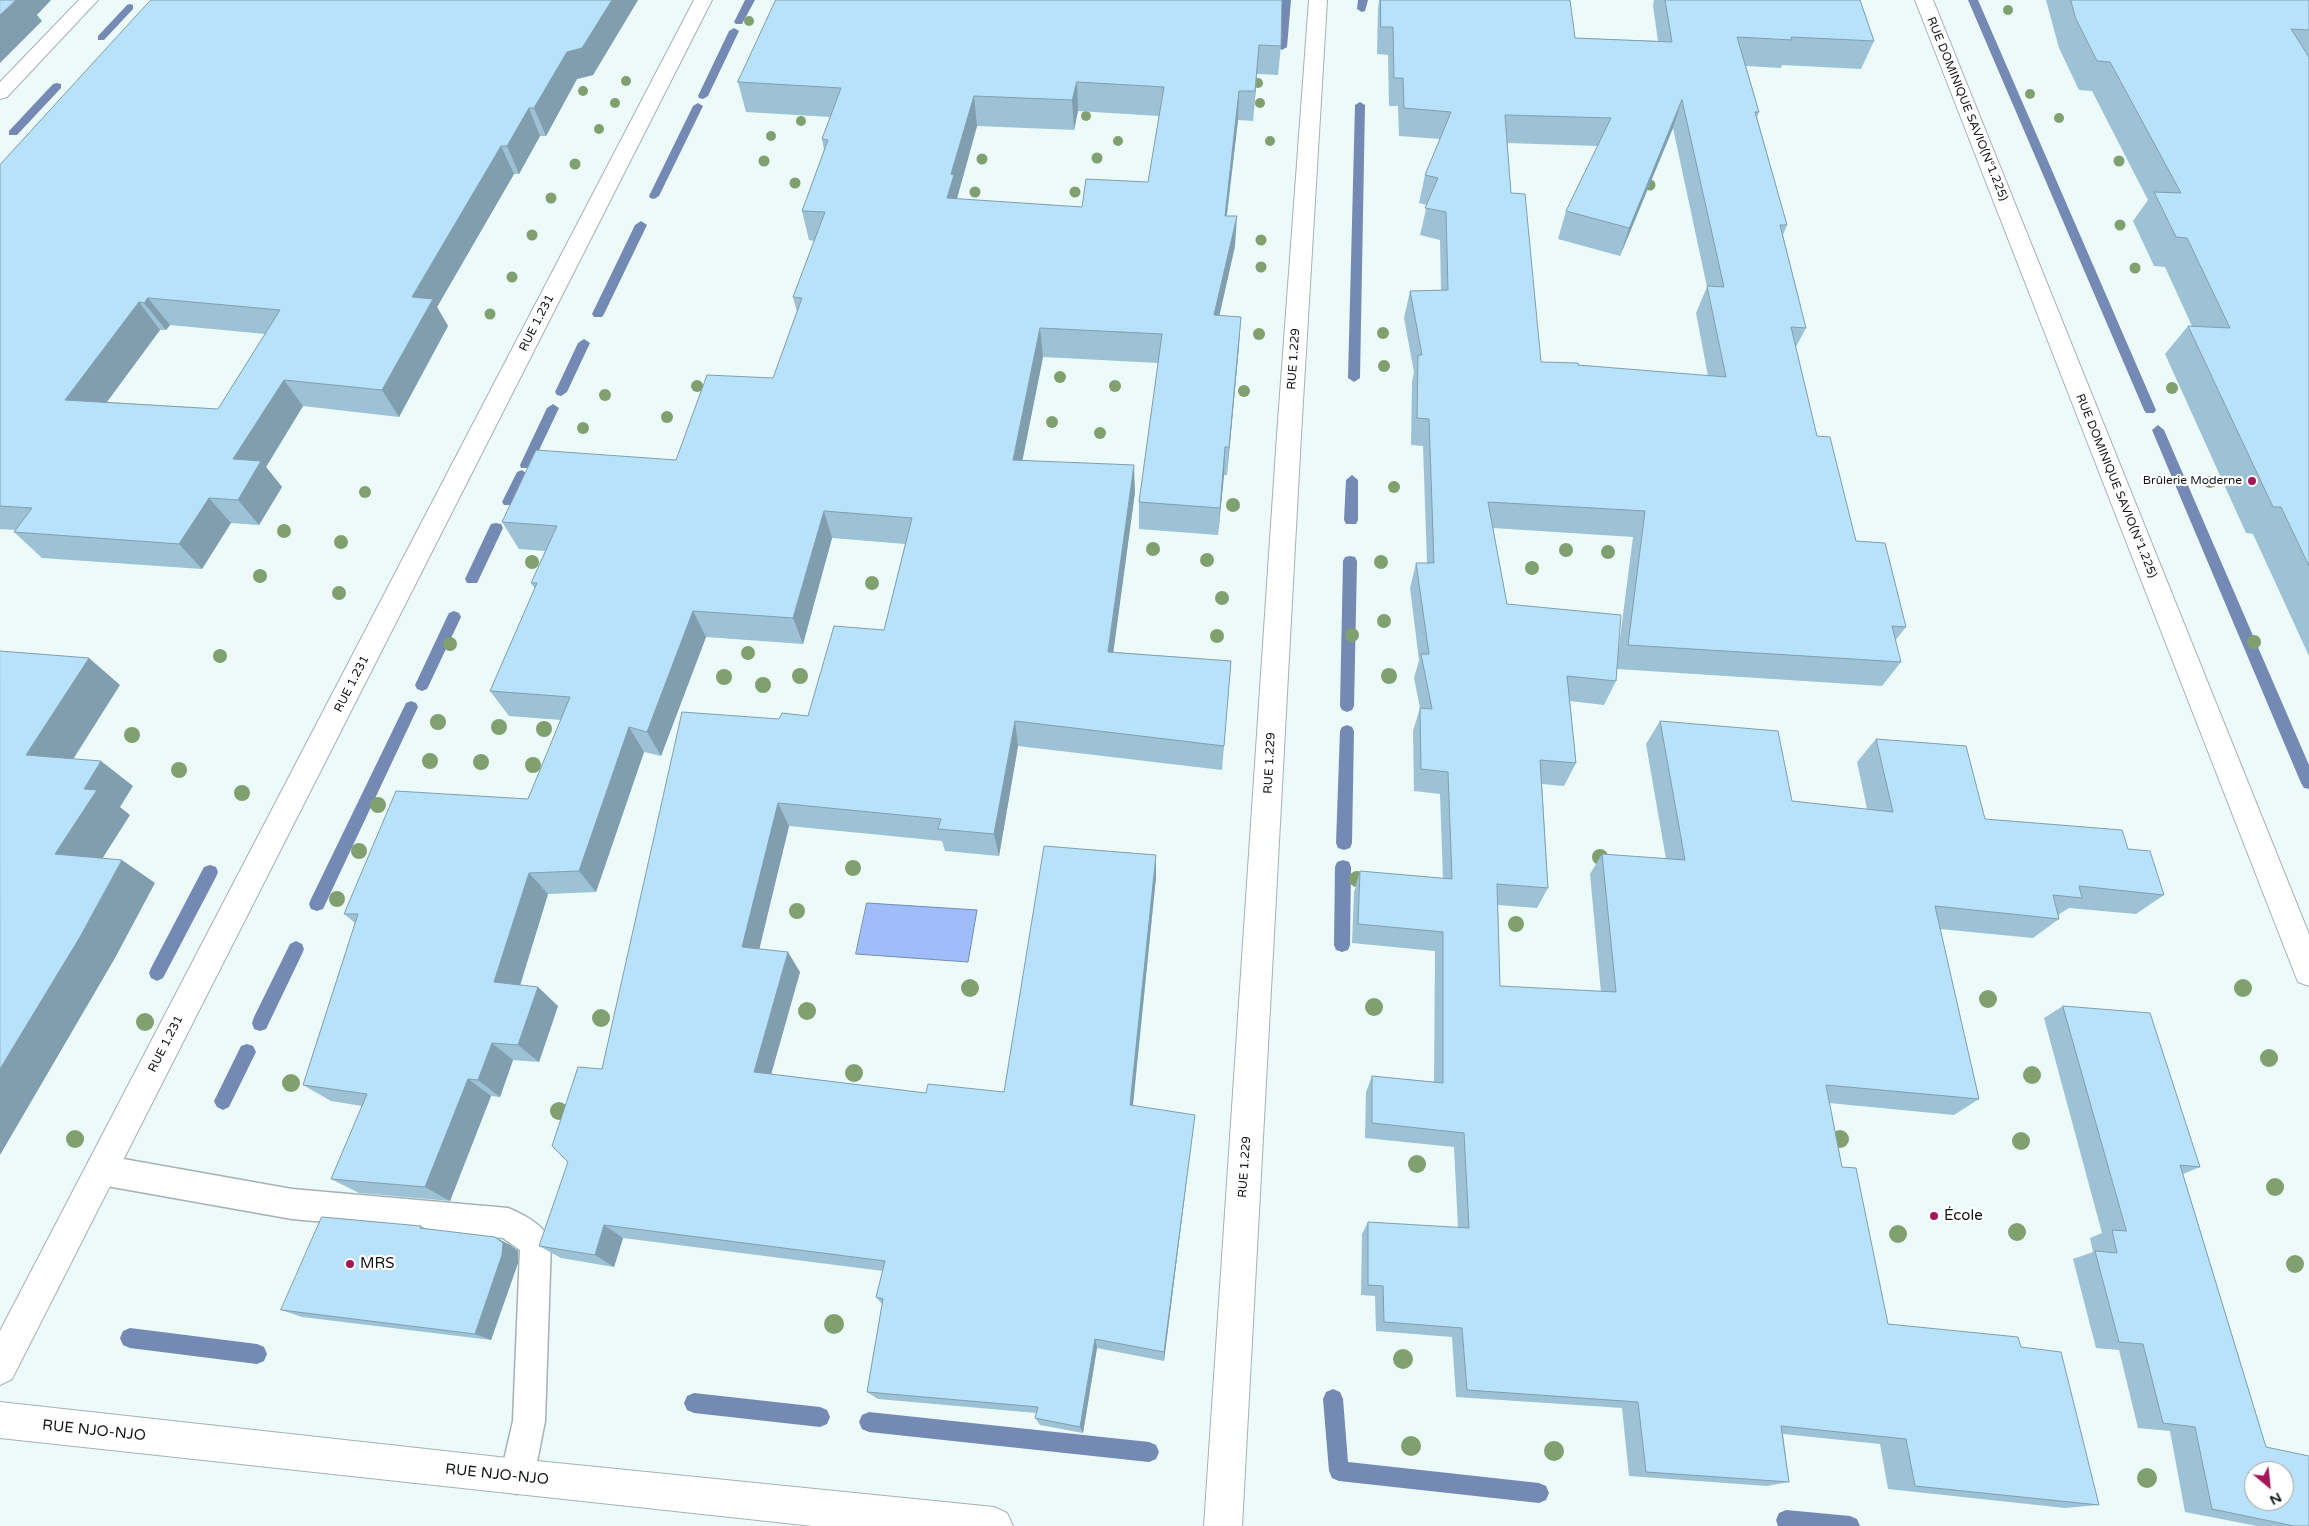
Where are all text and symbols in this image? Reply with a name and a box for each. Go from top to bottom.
street label: RUE DOMINIQUE SAVIO(N°1.225) [1923,15,2011,203]
street label: RUE 1.231 [517,292,557,354]
street label: RUE 1.229 [1285,328,1303,390]
street label: RUE DOMINIQUE SAVIO(N°1.225) [2072,392,2160,580]
place label: Brûlerie Moderne [2143,474,2242,488]
marker: Brûlerie Moderne [2246,475,2258,487]
street label: RUE 1.231 [332,653,372,715]
street label: RUE 1.229 [1261,732,1279,794]
street label: RUE 1.231 [146,1013,186,1075]
street label: RUE 1.229 [1236,1136,1254,1198]
place label: École [1944,1207,1983,1225]
marker: École [1928,1210,1940,1222]
place label: MRS [360,1255,394,1273]
marker: MRS [344,1258,356,1270]
street label: RUE NJO-NJO [41,1417,147,1445]
street label: RUE NJO-NJO [444,1461,550,1489]
north arrow [2244,1461,2294,1511]
text: N [2267,1489,2285,1509]

